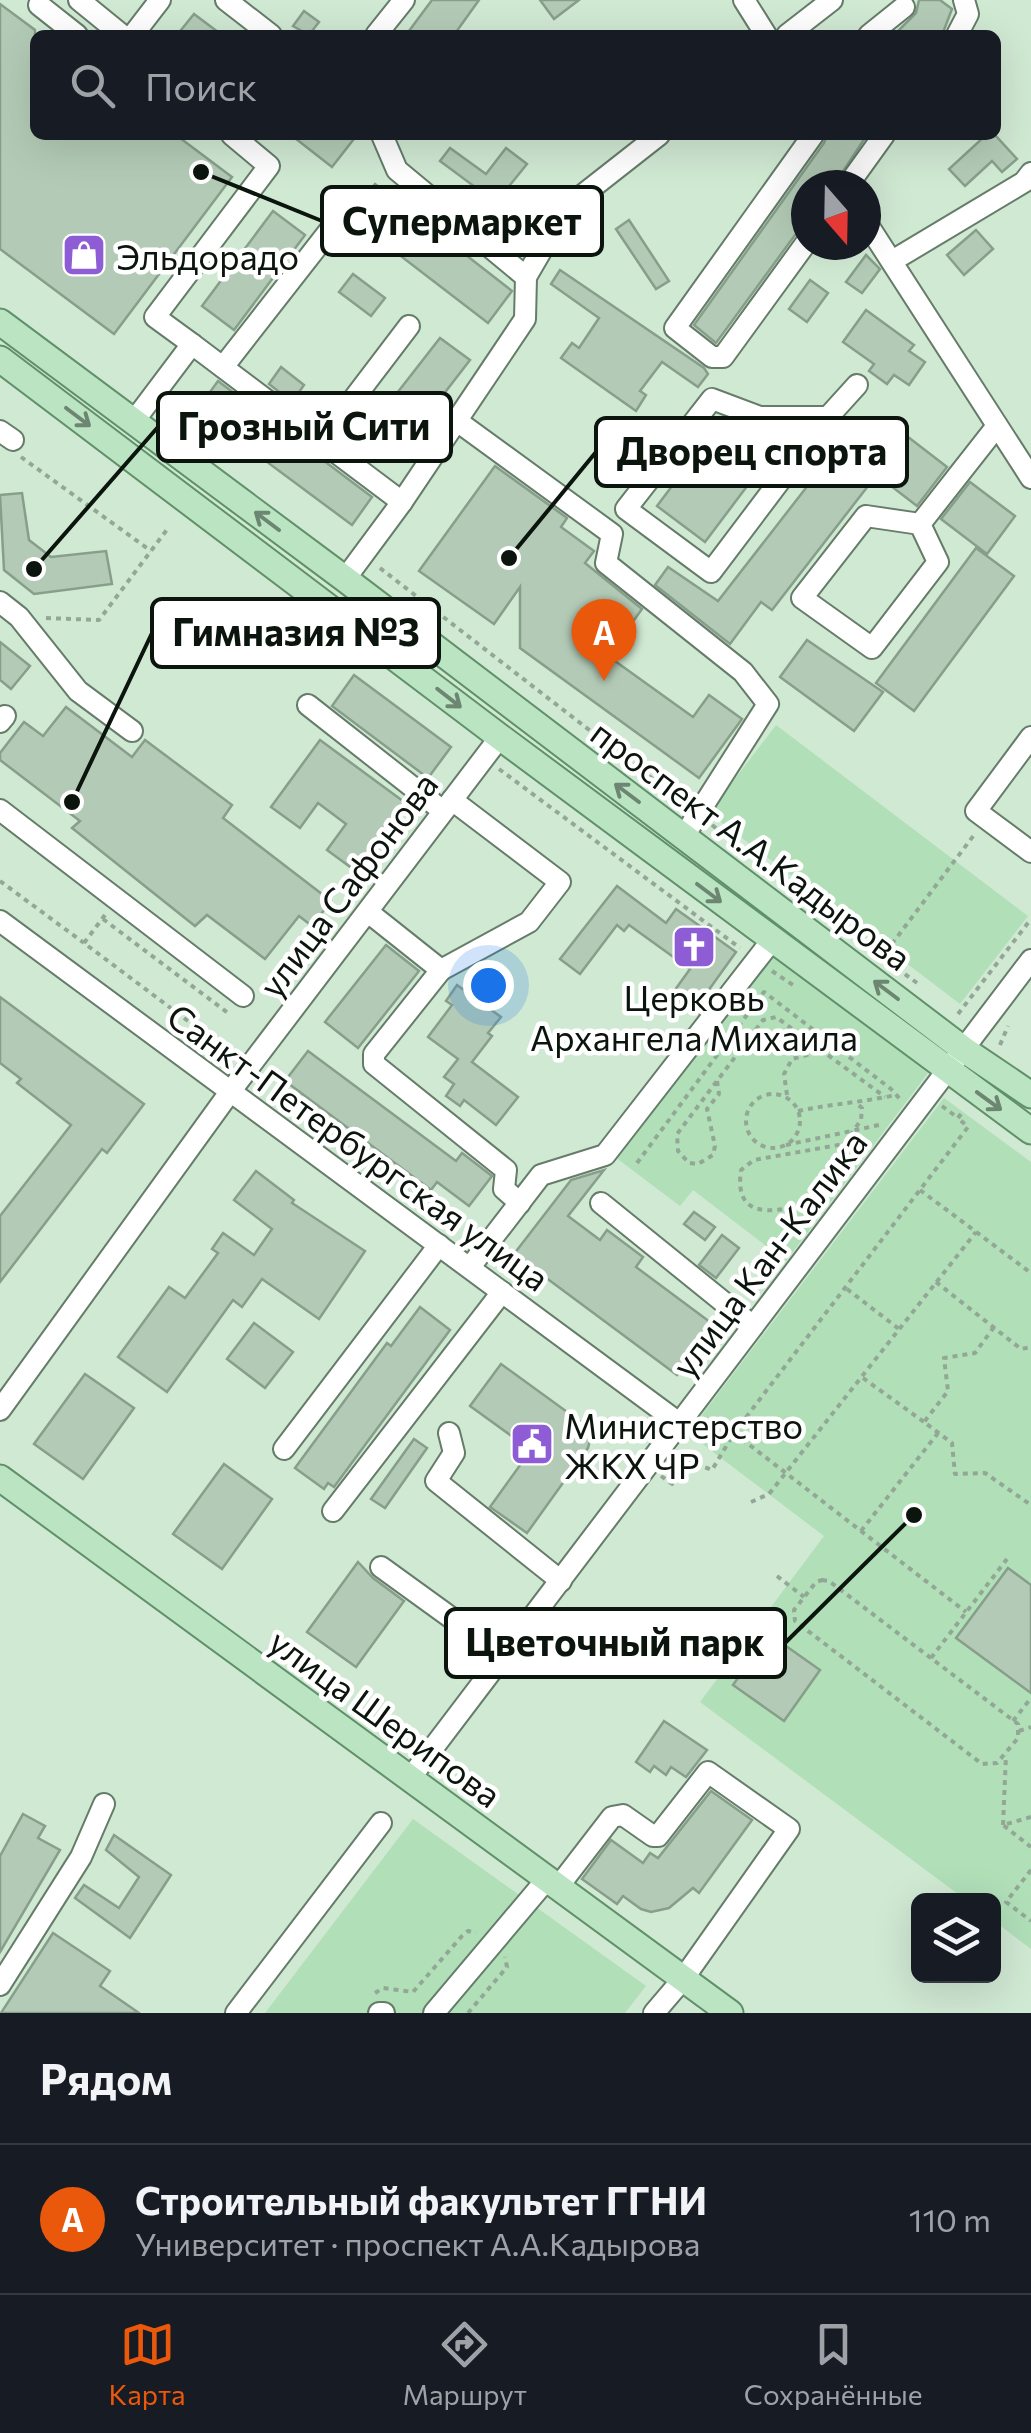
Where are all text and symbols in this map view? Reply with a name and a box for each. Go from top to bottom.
search box [30,30,1001,140]
icon: search [65,58,120,113]
text: Поиск [145,62,257,109]
north arrow [791,170,881,260]
callout: Супермаркет [322,187,602,255]
text: Супермаркет [342,196,582,243]
shop icon: Эльдорадо [61,232,107,278]
place label: Эльдорадо [116,234,299,277]
callout: Грозный Сити [158,393,451,461]
text: Грозный Сити [178,401,430,448]
one-way arrow [64,407,91,428]
callout: Дворец спорта [596,418,907,486]
text: Дворец спорта [617,426,887,473]
one-way arrow [254,510,281,531]
pin: A [572,598,636,681]
callout: Гимназия №3 [152,599,439,667]
text: Гимназия №3 [172,607,420,654]
one-way arrow [435,687,462,708]
street label: проспект А.А.Кадырова [584,710,920,978]
street label: улица Сафонова [248,763,446,1005]
one-way arrow [614,783,641,804]
one-way arrow [695,882,722,903]
church icon: Церковь Архангела Михаила [671,924,717,970]
your location [463,960,514,1011]
place label: Церковь Архангела Михаила [530,975,858,1058]
one-way arrow [873,980,900,1001]
street label: Санкт-Петербургская улица [160,993,558,1299]
one-way arrow [975,1090,1002,1111]
street label: улица Кан-Калика [661,1121,875,1385]
place label: Министерство ЖКХ ЧР [564,1403,803,1486]
public building icon: Министерство ЖКХ ЧР [509,1421,555,1467]
callout: Цветочный парк [446,1609,785,1677]
text: Цветочный парк [465,1617,765,1664]
street label: улица Шерипова [262,1619,510,1815]
map controls [911,1893,1001,1983]
button: layers [911,1893,1001,1983]
text: Рядом [40,2052,172,2104]
text: Строительный факультет ГГНИ [135,2176,707,2223]
text: A [61,2199,84,2239]
text: 110 m [909,2199,991,2239]
text: Университет · проспект А.А.Кадырова [135,2223,700,2263]
tab: Карта [108,2317,186,2411]
tab: Маршрут [403,2317,527,2411]
tab: Сохранённые [744,2317,923,2411]

